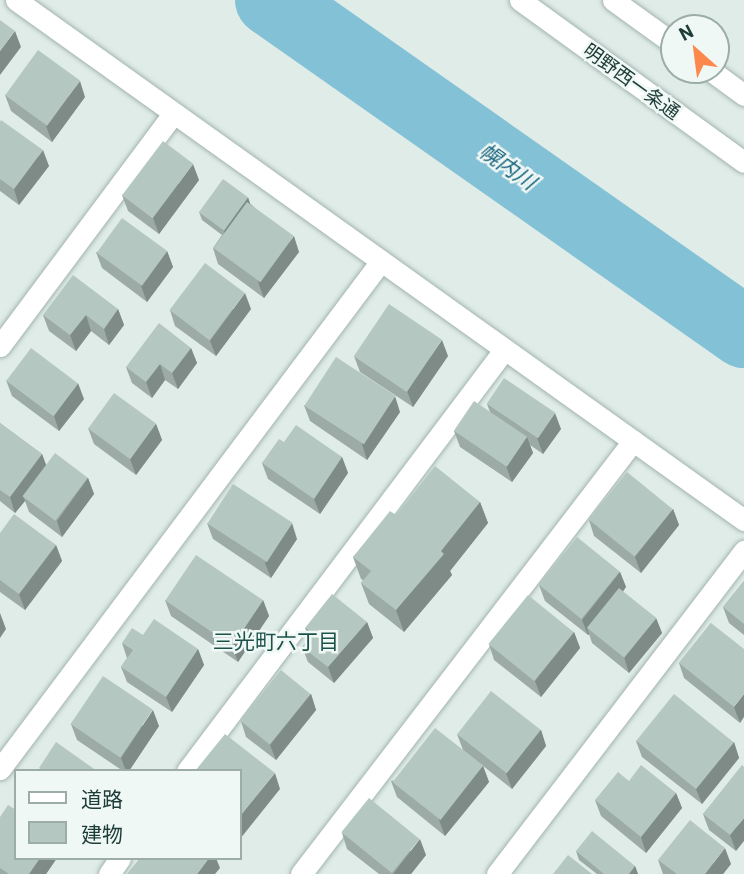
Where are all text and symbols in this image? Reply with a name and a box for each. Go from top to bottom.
north arrow [660,14,730,84]
text: N [675,19,697,45]
street label: 明野西一条通 [579,38,685,124]
water label: 幌内川 [475,138,541,194]
district label: 三光町六丁目 [213,628,339,654]
legend [14,769,242,860]
text: 道路 [81,786,123,811]
text: 建物 [81,821,123,846]

